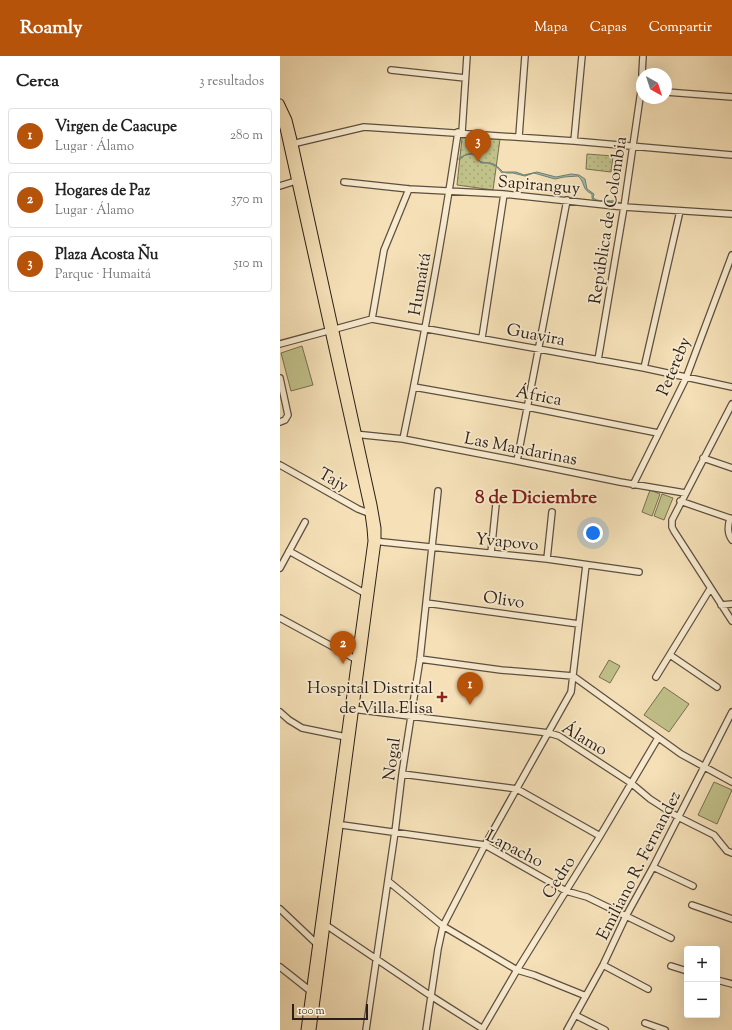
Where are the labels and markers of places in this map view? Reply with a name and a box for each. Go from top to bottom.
pin: 3 [465,129,491,162]
pin: 2 [330,631,356,664]
pin: 1 [457,672,483,705]
place label: Hospital Distrital de Villa Elisa [307,677,433,721]
marker: Hospital Distrital de Villa Elisa [436,691,448,703]

